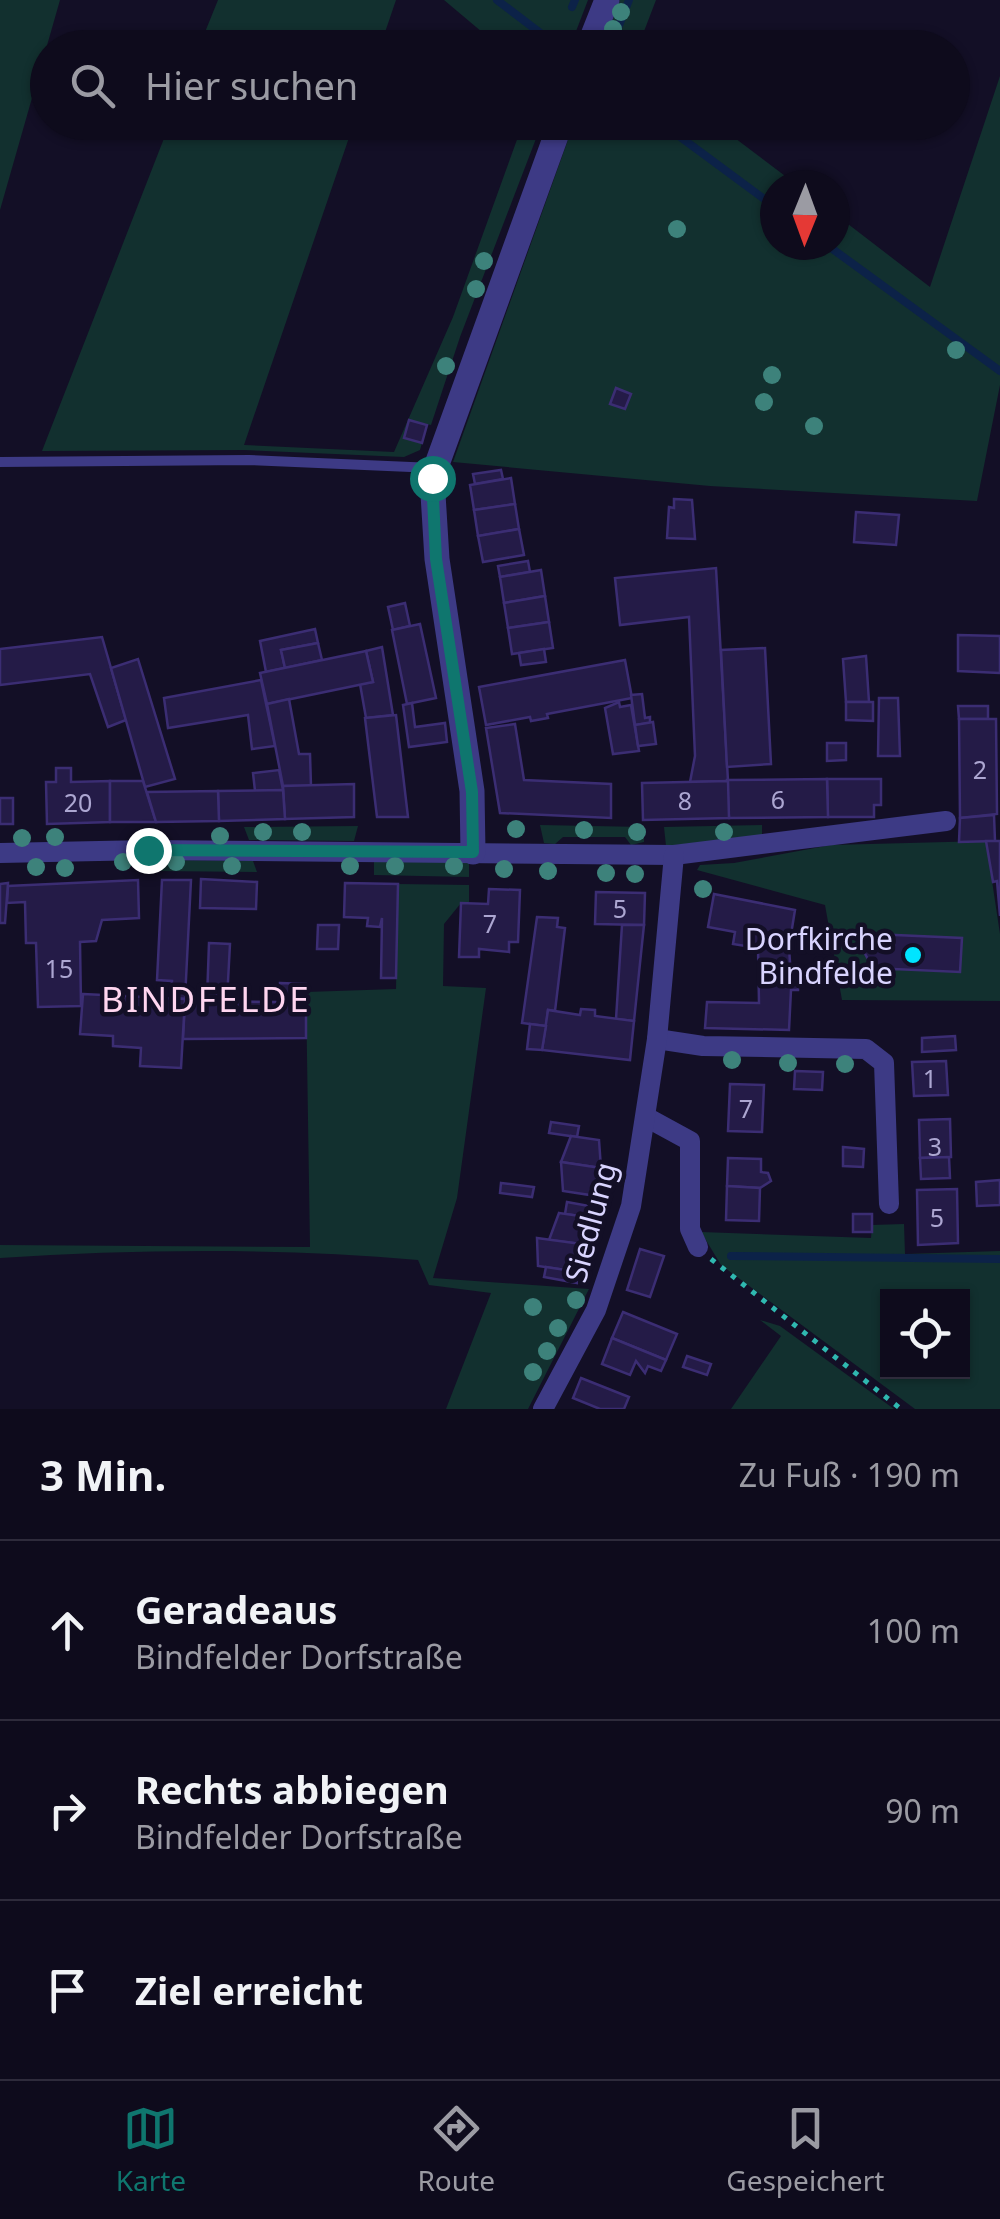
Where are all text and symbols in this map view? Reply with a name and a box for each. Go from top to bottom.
search box [30,30,970,140]
icon: search [65,58,120,113]
text: Hier suchen [145,59,358,111]
north arrow [760,170,850,260]
route start [410,456,456,502]
house number: 2 [973,752,987,786]
house number: 6 [771,782,785,816]
house number: 8 [678,783,692,817]
house number: 20 [64,785,92,819]
route end [126,828,172,874]
house number: 5 [613,891,627,925]
house number: 7 [483,906,497,940]
place label: Dorfkirche Bindfelde [745,918,893,993]
marker: Dorfkirche Bindfelde [902,944,924,966]
house number: 15 [45,951,73,985]
district label: BINDFELDE [101,975,311,1022]
house number: 1 [923,1061,937,1095]
house number: 7 [739,1091,753,1125]
house number: 3 [928,1129,942,1163]
street label: Siedlung [554,1157,626,1287]
house number: 5 [930,1200,944,1234]
map controls [880,1289,970,1379]
button: locate [880,1289,970,1379]
text: 3 Min. [40,1446,166,1503]
text: Zu Fuß · 190 m [739,1453,960,1496]
text: Geradeaus [135,1583,337,1635]
icon: ahead [40,1603,95,1658]
text: 100 m [867,1609,960,1652]
text: Bindfelder Dorfstraße [135,1635,463,1678]
text: Rechts abbiegen [135,1763,449,1815]
icon: right [40,1783,95,1838]
text: 90 m [885,1789,960,1832]
text: Bindfelder Dorfstraße [135,1815,463,1858]
icon: arrive [40,1963,95,2018]
text: Ziel erreicht [135,1964,363,2016]
tab: Karte [116,2101,186,2199]
tab: Route [417,2101,495,2199]
tab: Gespeichert [726,2101,884,2199]

